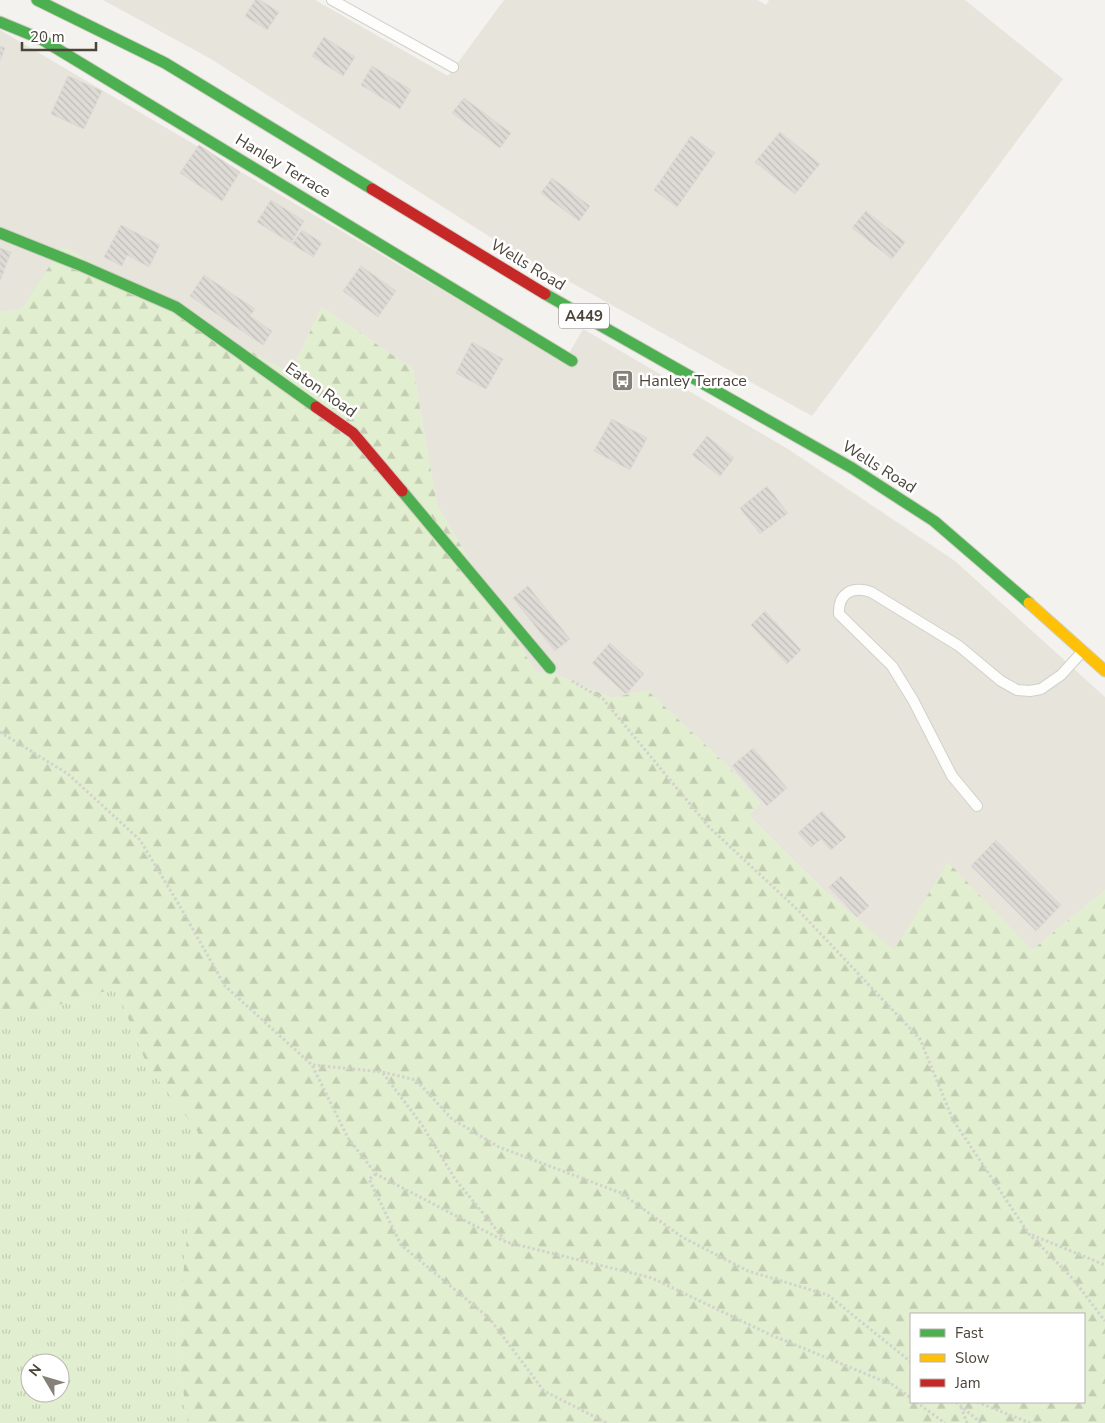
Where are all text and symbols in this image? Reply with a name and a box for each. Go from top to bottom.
scale bar [22,20,96,52]
text: 20 m [30,27,65,47]
street label: Hanley Terrace [231,129,335,203]
street label: Wells Road [486,234,570,296]
road number: A449 [559,304,609,328]
street label: Eaton Road [281,357,361,423]
bus stop icon: Hanley Terrace [611,369,635,393]
place label: Hanley Terrace [639,370,747,392]
street label: Wells Road [838,436,920,498]
legend [910,1313,1085,1403]
text: Fast [955,1323,984,1343]
text: Slow [955,1348,990,1368]
north arrow [20,1353,70,1403]
text: N [24,1360,46,1380]
text: Jam [954,1373,981,1393]

